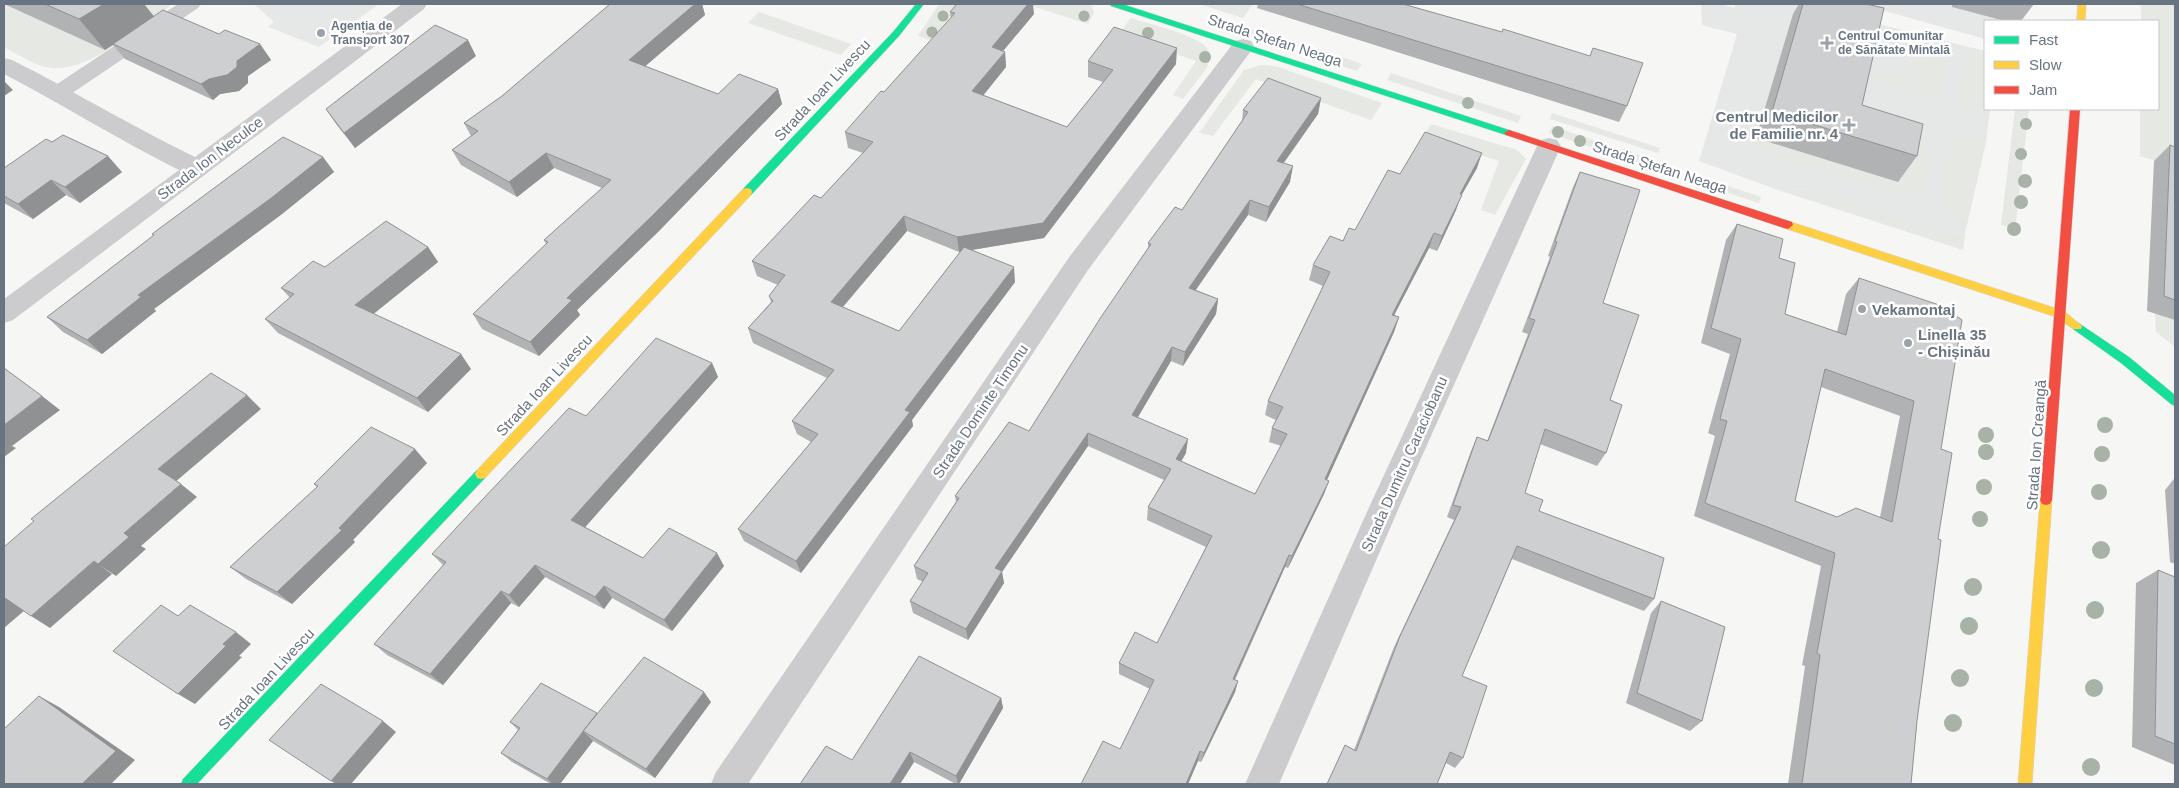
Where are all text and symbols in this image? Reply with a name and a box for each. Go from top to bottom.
street label: Strada Ștefan Neaga [1206,10,1345,70]
place label: Agenția de Transport 307 [331,19,410,47]
legend [1984,20,2159,110]
marker: Agenția de Transport 307 [315,27,327,39]
place label: Centrul Comunitar de Sănătate Mintală [1838,29,1950,57]
text: Fast [2029,31,2059,48]
street label: Strada Ioan Livescu [771,36,873,144]
marker: Centrul Comunitar de Sănătate Mintală [1820,36,1834,50]
text: Slow [2029,56,2062,73]
text: Jam [2029,81,2057,98]
place label: Centrul Medicilor de Familie nr. 4 [1715,108,1839,142]
street label: Strada Ion Neculce [154,113,266,203]
marker: Centrul Medicilor de Familie nr. 4 [1842,118,1856,132]
street label: Strada Ștefan Neaga [1591,137,1730,197]
place label: Vekamontaj [1872,301,1955,318]
marker: Vekamontaj [1856,303,1868,315]
place label: Linella 35 - Chișinău [1918,326,1991,360]
street label: Strada Ioan Livescu [493,331,595,439]
marker: Linella 35 - Chișinău [1902,337,1914,349]
street label: Strada Dominte Timonu [929,341,1031,481]
street label: Strada Dumitru Caraciobanu [1358,374,1450,554]
street label: Strada Ion Creangă [2023,378,2049,511]
street label: Strada Ioan Livescu [215,625,317,733]

